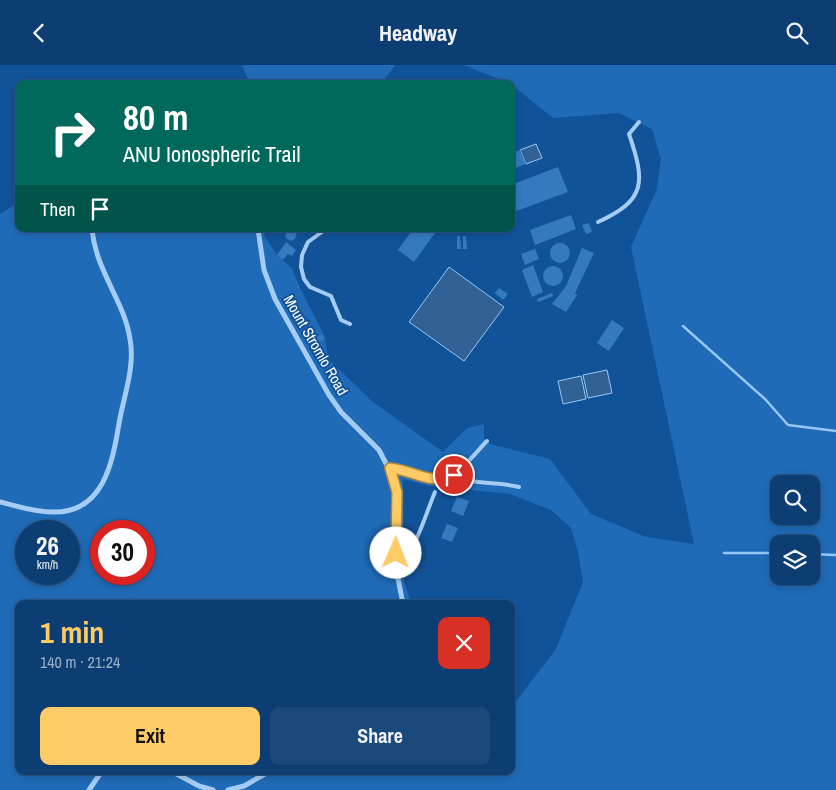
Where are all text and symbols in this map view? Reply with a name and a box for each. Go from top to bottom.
text: Headway [379,18,457,48]
icon: back [25,19,53,47]
icon: search [783,19,811,47]
text: 80 m [123,94,188,141]
icon: right [40,100,105,165]
text: ANU Ionospheric Trail [123,139,301,169]
icon: arrive [86,195,114,223]
text: Then [40,196,76,222]
street label: Mount Stromlo Road [279,291,353,399]
pin [433,454,475,496]
icon: arrive [440,461,468,489]
map controls [770,475,820,585]
button: search [770,475,820,525]
speed limit sign: 30 [90,520,155,585]
position arrow [369,526,421,578]
text: 26 [36,529,59,563]
button: layers [770,535,820,585]
text: km/h [37,557,58,573]
text: 1 min [40,612,104,652]
button: close [438,617,490,669]
text: 140 m · 21:24 [40,651,120,673]
button: Exit [40,707,260,765]
button: Share [270,707,490,765]

